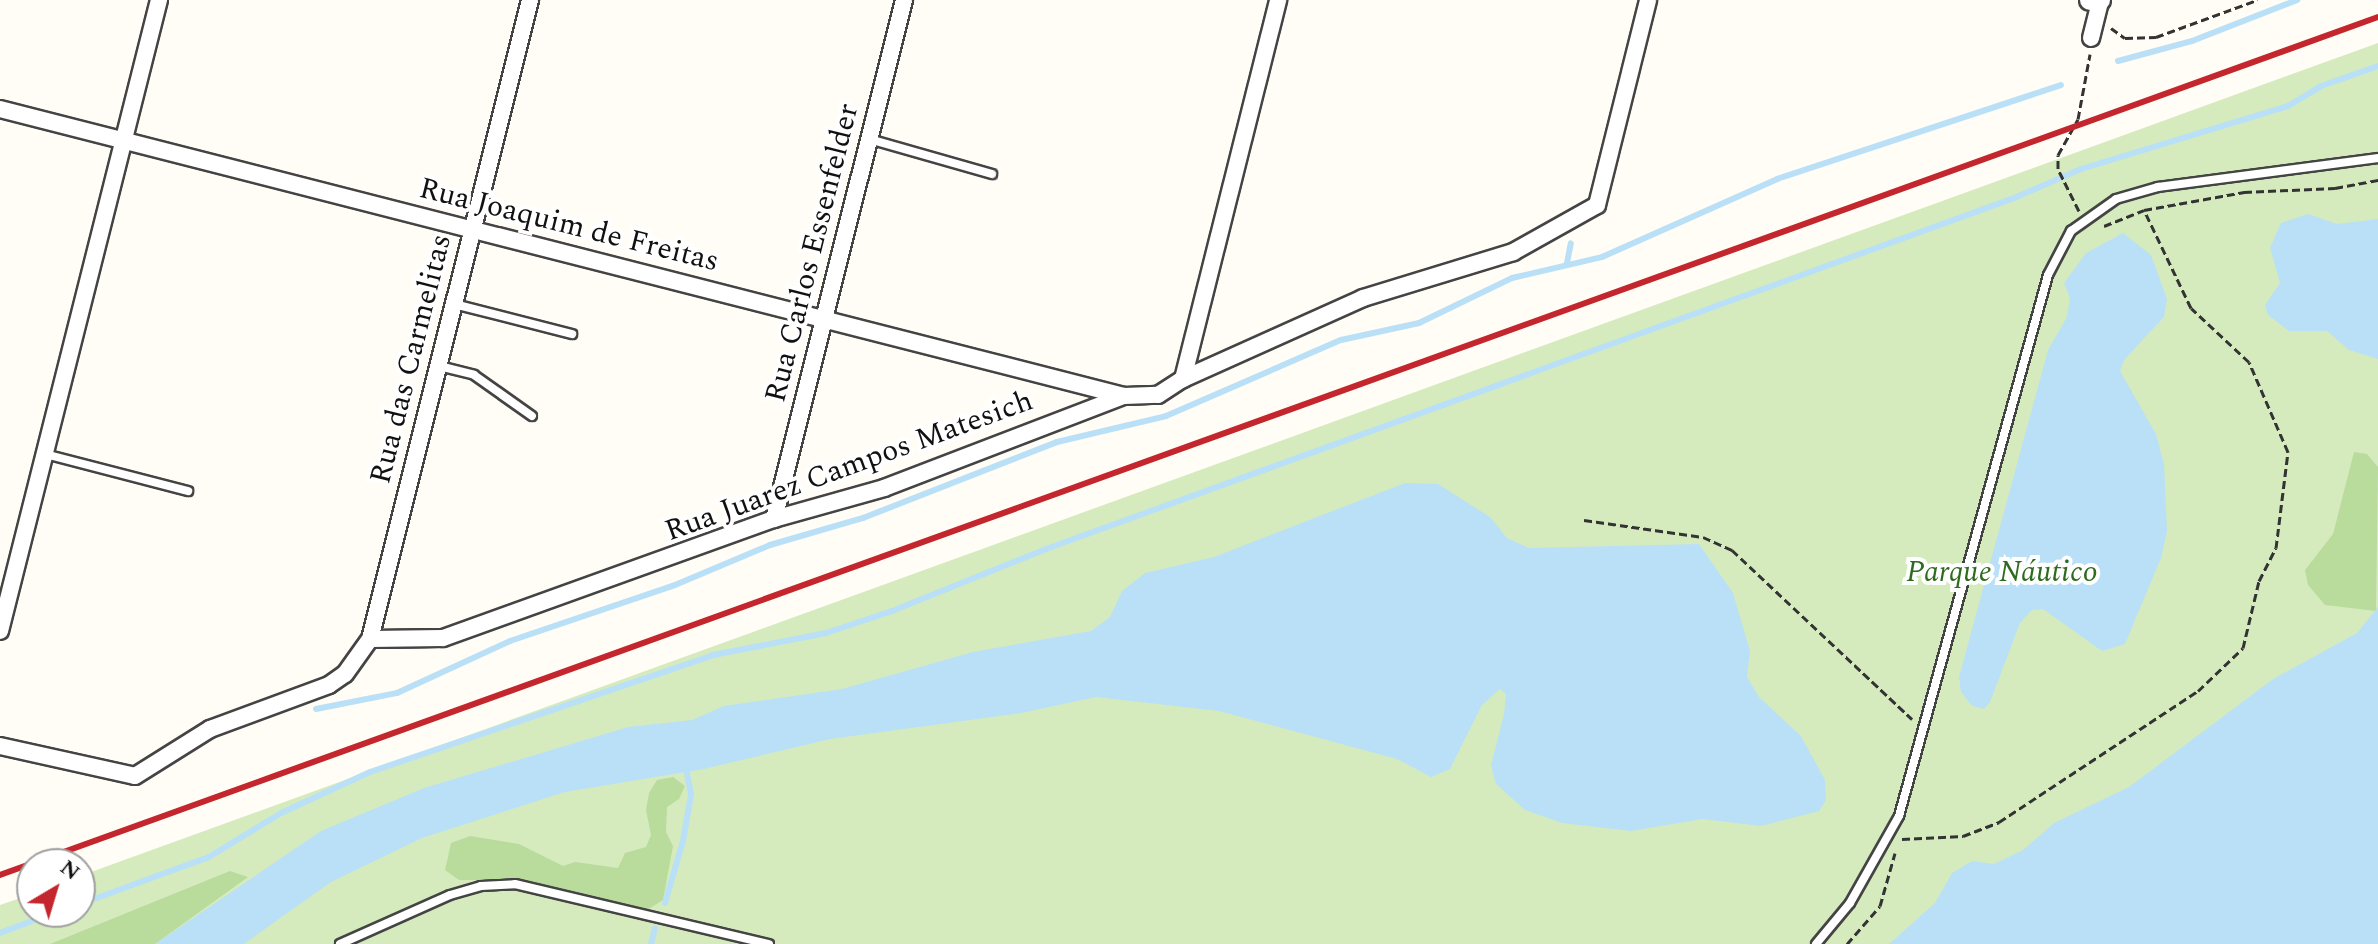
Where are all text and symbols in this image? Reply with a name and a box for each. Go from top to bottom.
street label: Rua Carlos Essenfelder [757,100,867,406]
street label: Rua Joaquim de Freitas [415,170,723,280]
street label: Rua das Carmelitas [363,231,459,487]
street label: Rua Juarez Campos Matesich [660,383,1038,549]
park label: Parque Náutico [1906,554,2098,590]
north arrow [16,848,96,928]
text: N [53,852,87,889]

